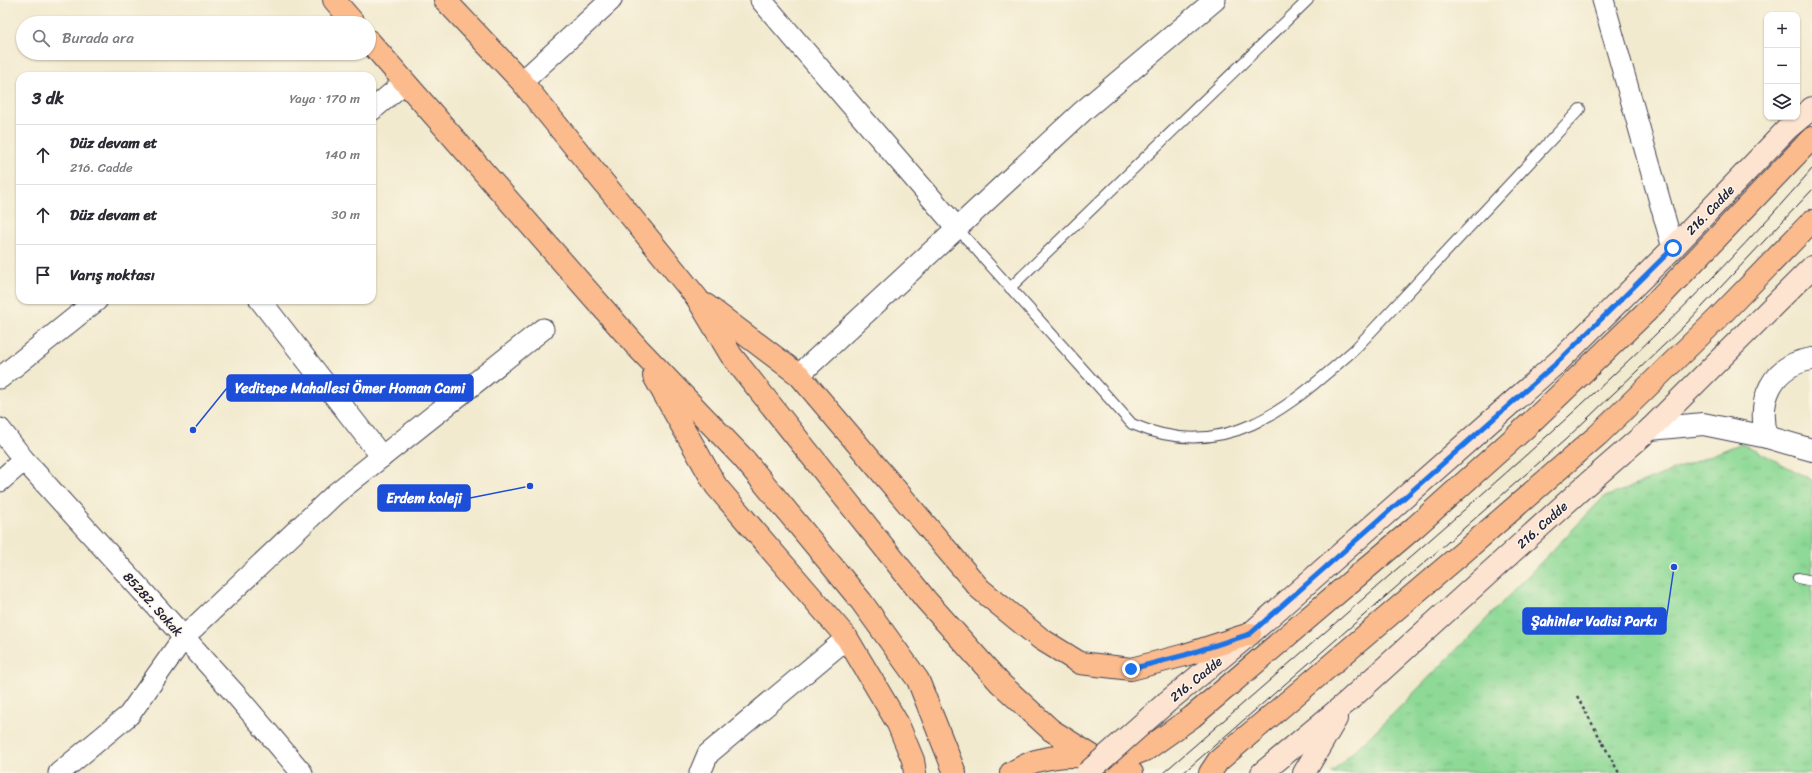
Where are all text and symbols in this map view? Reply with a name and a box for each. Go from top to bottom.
map controls [1764,12,1800,120]
button: + [1764,12,1800,48]
search box [16,16,376,60]
text: Burada ara [62,25,134,51]
icon: search [30,27,52,49]
button: − [1764,48,1800,84]
text: 3 dk [32,83,64,113]
button: layers [1764,84,1800,120]
text: Yaya · 170 m [290,87,360,110]
text: Düz devam et [70,130,157,156]
text: 140 m [325,143,360,166]
icon: ahead [32,144,54,166]
text: 216. Cadde [70,156,133,179]
street label: 216. Cadde [1680,179,1740,241]
text: Düz devam et [70,202,157,228]
text: 30 m [331,203,360,226]
icon: ahead [32,204,54,226]
route start [1664,239,1682,257]
text: Varış noktası [70,262,155,288]
icon: arrive [32,264,54,286]
callout: Yeditepe Mahallesi Ömer Homan Cami [227,375,473,401]
text: Yeditepe Mahallesi Ömer Homan Cami [235,376,466,401]
callout: Erdem koleji [378,485,470,511]
text: Erdem koleji [386,486,463,511]
street label: 216. Cadde [1511,495,1573,555]
street label: 85282. Sokak [117,566,189,642]
callout: Şahinler Vadisi Parkı [1523,608,1666,634]
text: Şahinler Vadisi Parkı [1530,609,1657,634]
street label: 216. Cadde [1164,650,1228,708]
route end [1122,660,1140,678]

